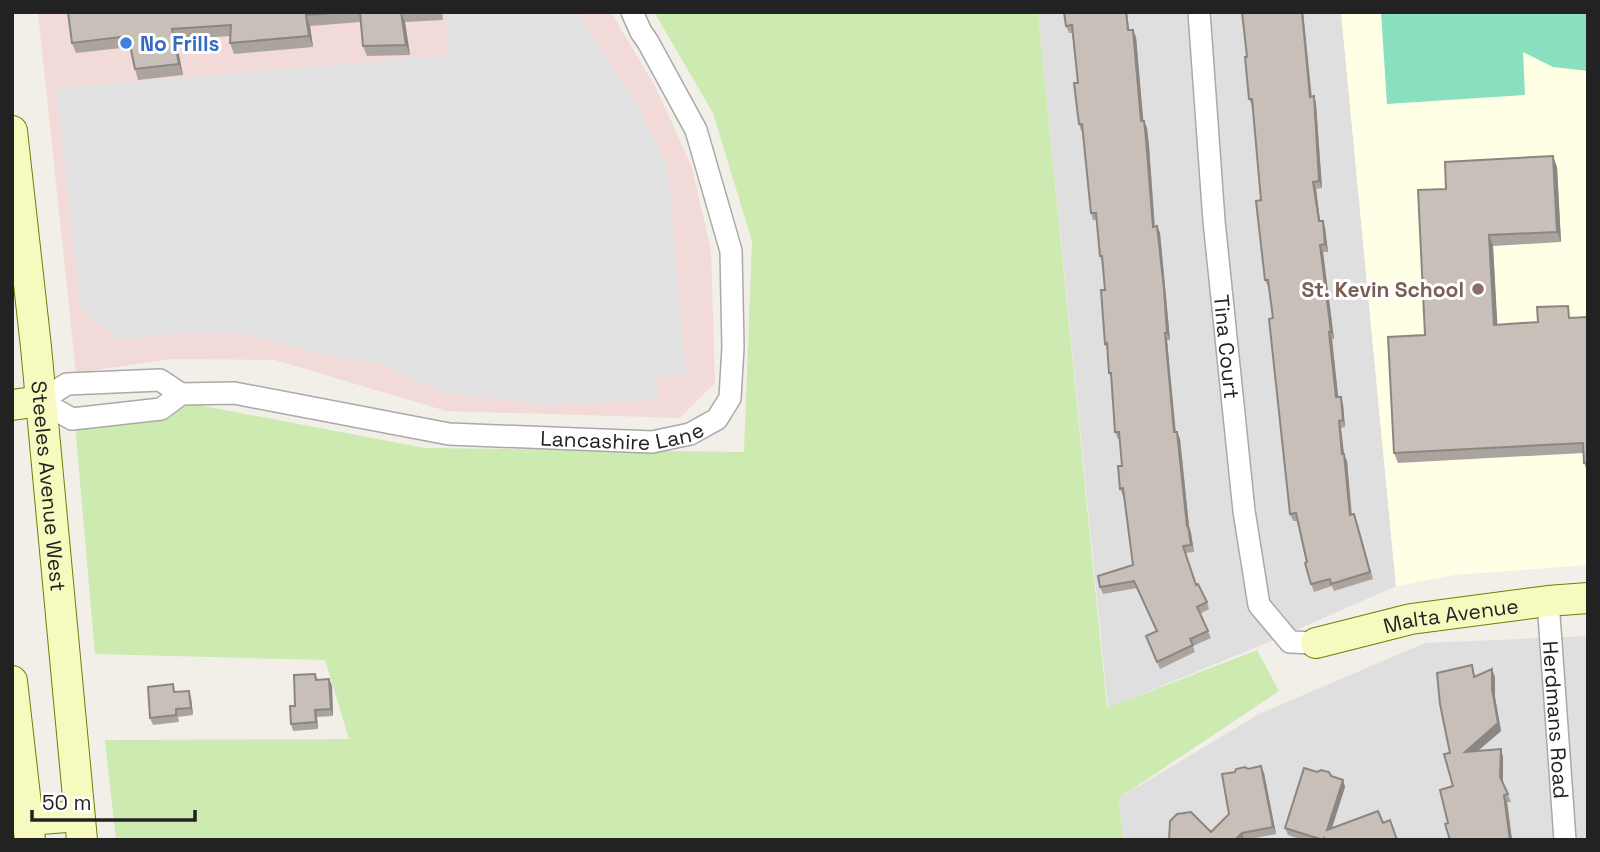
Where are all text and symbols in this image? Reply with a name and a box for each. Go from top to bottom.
place label: No Frills [140,30,220,57]
marker: No Frills [118,35,134,51]
place label: St. Kevin School [1301,276,1464,303]
marker: St. Kevin School [1470,281,1486,297]
street label: Tina Court [1208,293,1246,400]
street label: Steeles Avenue West [26,380,72,593]
street label: Lancashire Lane [540,416,709,456]
street label: Malta Avenue [1380,592,1520,639]
street label: Herdmans Road [1537,640,1576,800]
scale bar [32,778,194,822]
text: 50 m [42,789,92,816]

